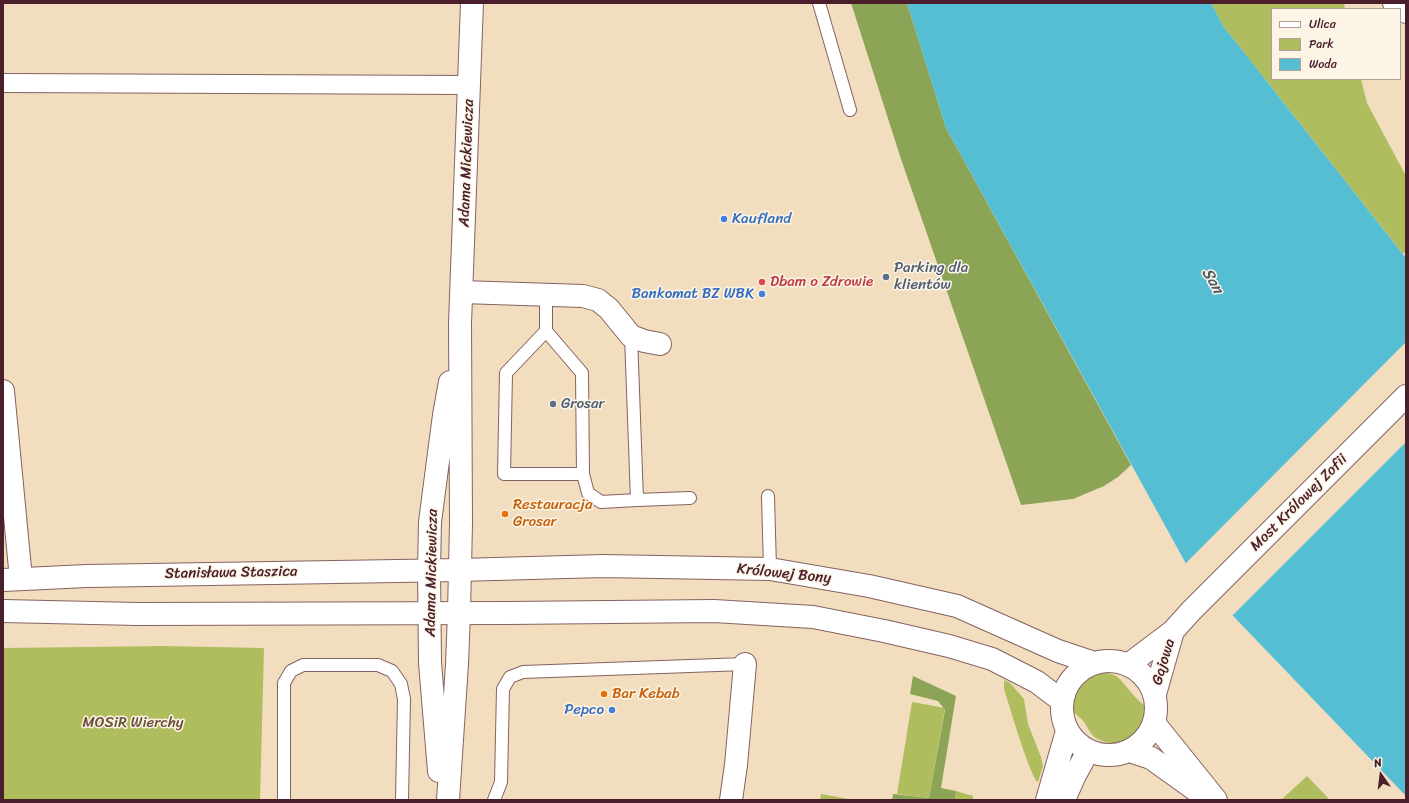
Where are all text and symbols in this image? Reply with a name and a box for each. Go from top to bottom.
legend [1271,8,1401,80]
text: Ulica [1309,13,1336,35]
text: Park [1309,33,1334,55]
text: Woda [1309,53,1337,75]
street label: Adama Mickiewicza [456,99,478,227]
place label: Kaufland [732,210,791,228]
marker: Kaufland [719,214,729,224]
place label: Parking dla klientów [894,259,968,294]
water label: San [1197,265,1227,297]
marker: Parking dla klientów [881,272,891,282]
place label: Dbam o Zdrowie [770,273,873,291]
marker: Dbam o Zdrowie [757,277,767,287]
place label: Bankomat BZ WBK [632,285,754,303]
marker: Bankomat BZ WBK [757,289,767,299]
place label: Grosar [561,395,605,413]
marker: Grosar [548,399,558,409]
street label: Most Królowej Zofii [1247,451,1351,555]
place label: Restauracja Grosar [513,496,592,531]
street label: Adama Mickiewicza [422,509,442,637]
marker: Restauracja Grosar [500,509,510,519]
street label: Królowej Bony [736,560,832,588]
street label: Stanisława Staszica [164,563,298,583]
street label: Gajowa [1148,637,1180,687]
place label: Bar Kebab [612,685,680,703]
marker: Bar Kebab [599,689,609,699]
place label: Pepco [564,701,604,719]
marker: Pepco [607,705,617,715]
park label: MOSiR Wierchy [82,714,184,732]
text: N [1372,753,1384,773]
north arrow [1361,755,1401,795]

